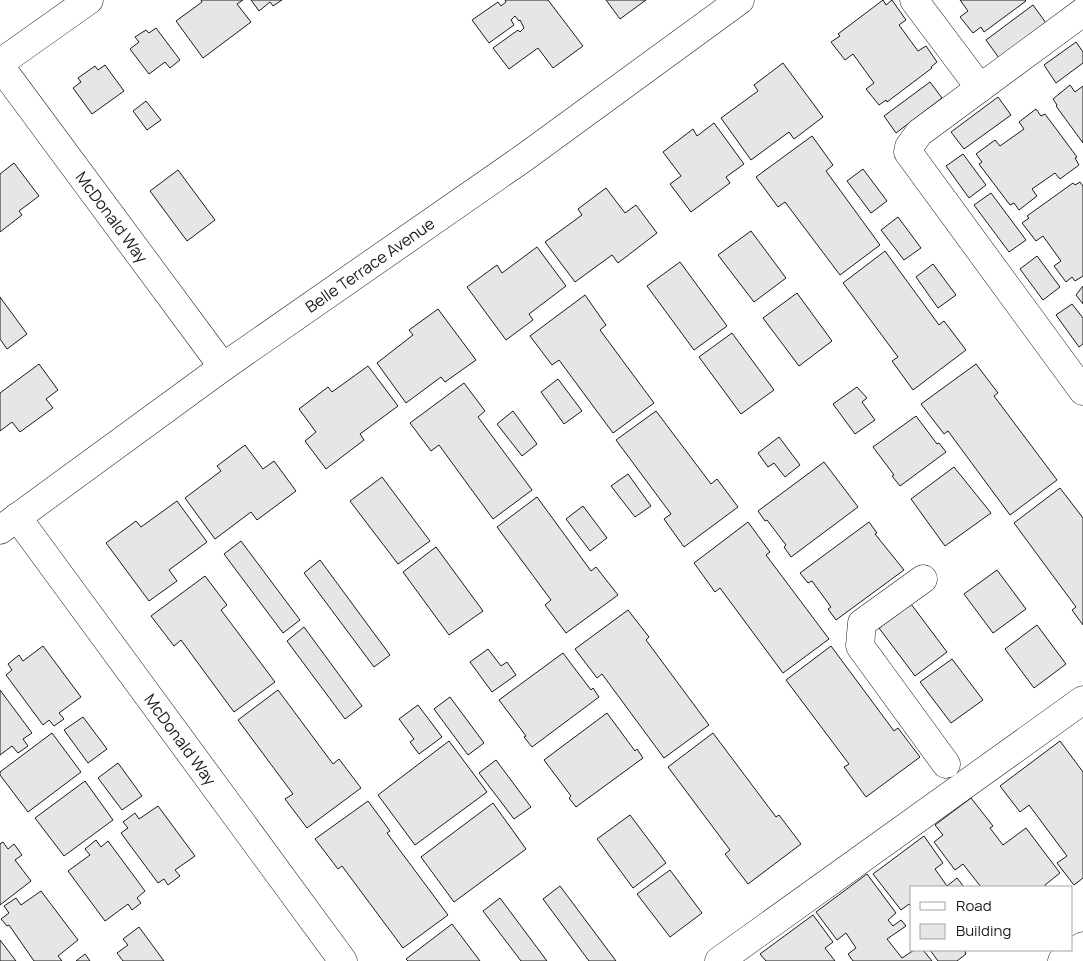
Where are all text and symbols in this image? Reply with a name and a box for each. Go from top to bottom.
street label: McDonald Way [71,167,153,268]
street label: Belle Terrace Avenue [301,212,439,318]
street label: McDonald Way [139,689,222,790]
legend [910,886,1073,951]
text: Road [956,895,992,916]
text: Building [956,920,1011,941]

